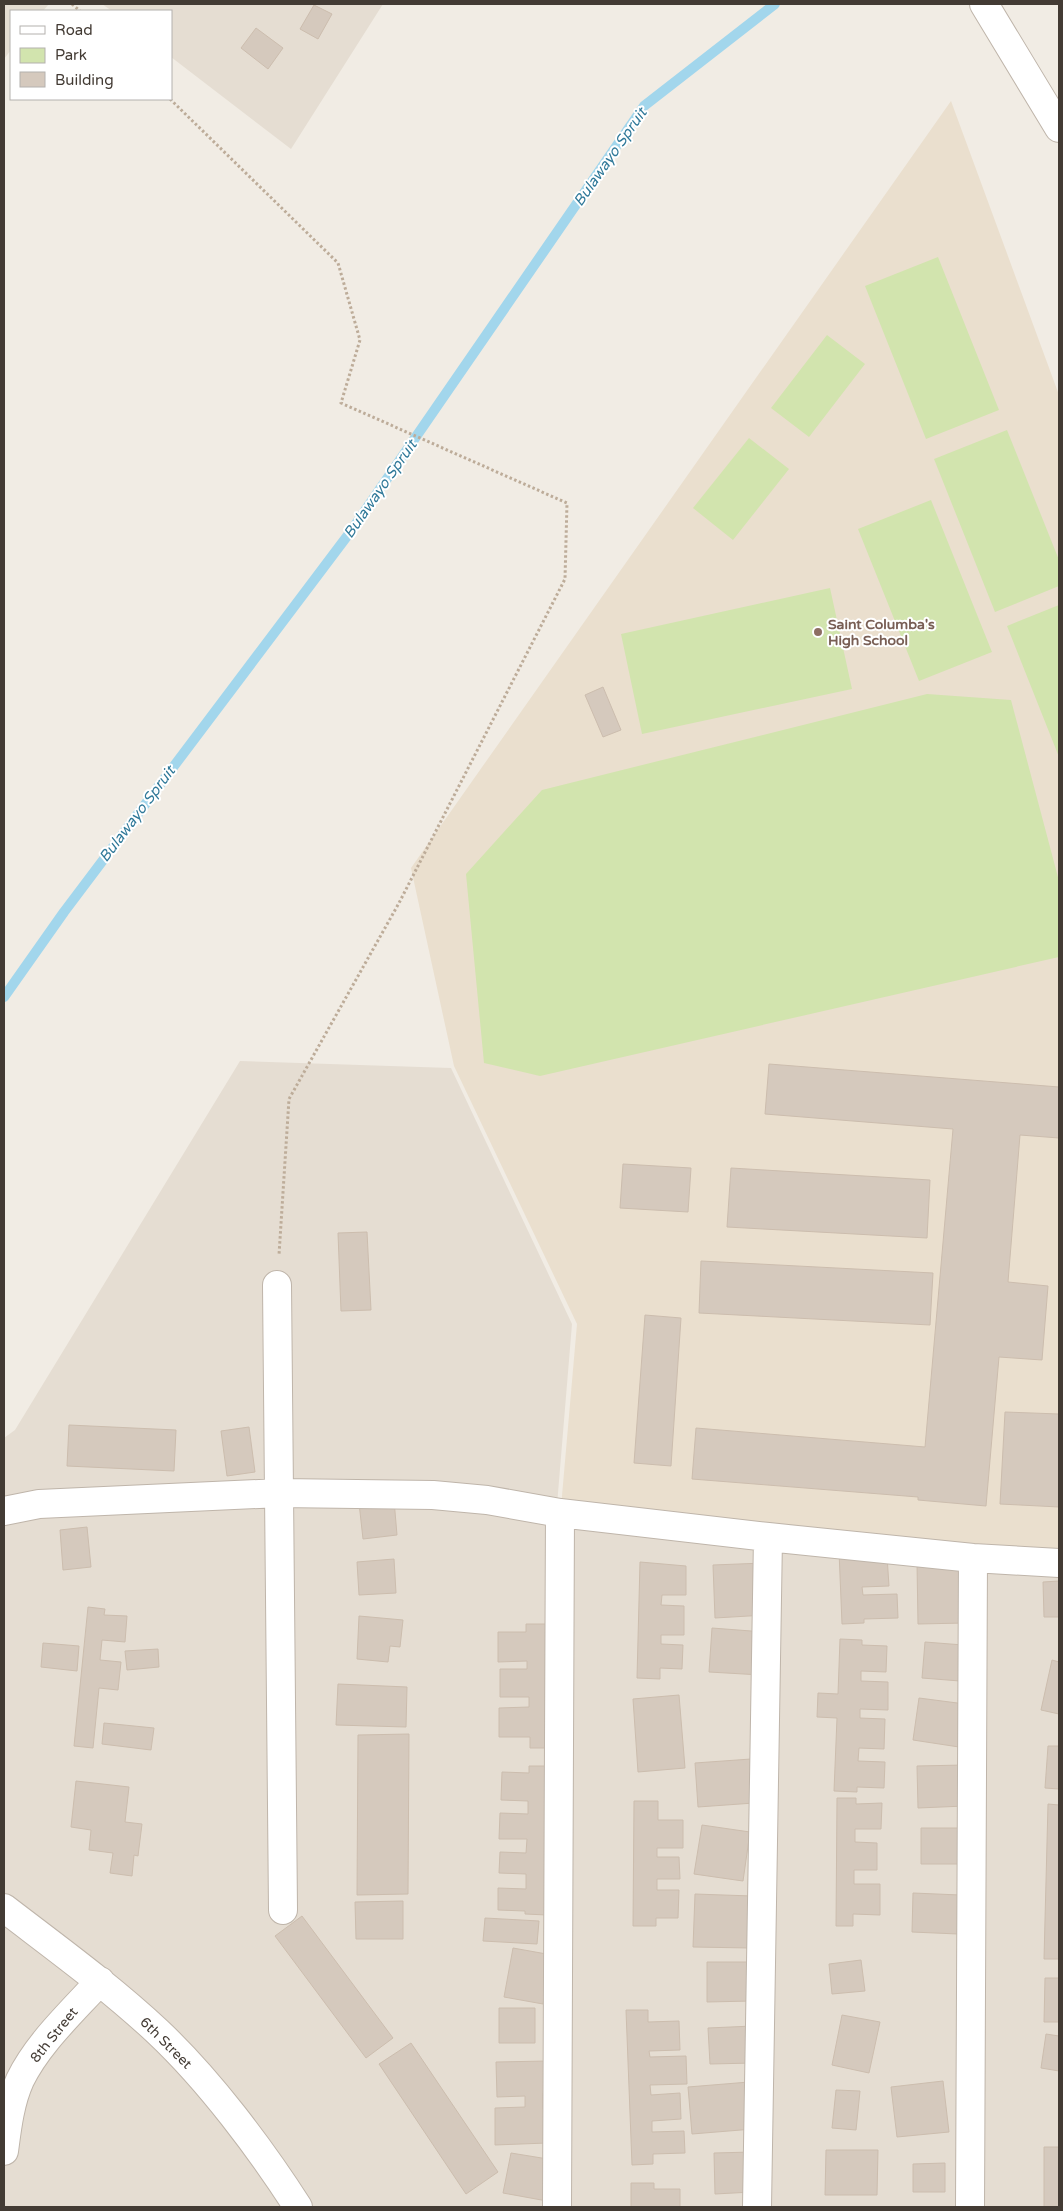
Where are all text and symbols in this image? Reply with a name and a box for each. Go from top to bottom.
legend [10,10,172,100]
text: Road [55,21,93,39]
text: Park [55,46,87,64]
text: Building [55,71,114,89]
water label: Bulawayo Spruit [570,103,652,209]
water label: Bulawayo Spruit [340,435,422,541]
place label: Saint Columba's High School [828,616,935,649]
marker: Saint Columba's High School [812,626,824,638]
water label: Bulawayo Spruit [95,761,180,866]
street label: 8th Street [27,2003,82,2066]
street label: 6th Street [137,2014,196,2073]

